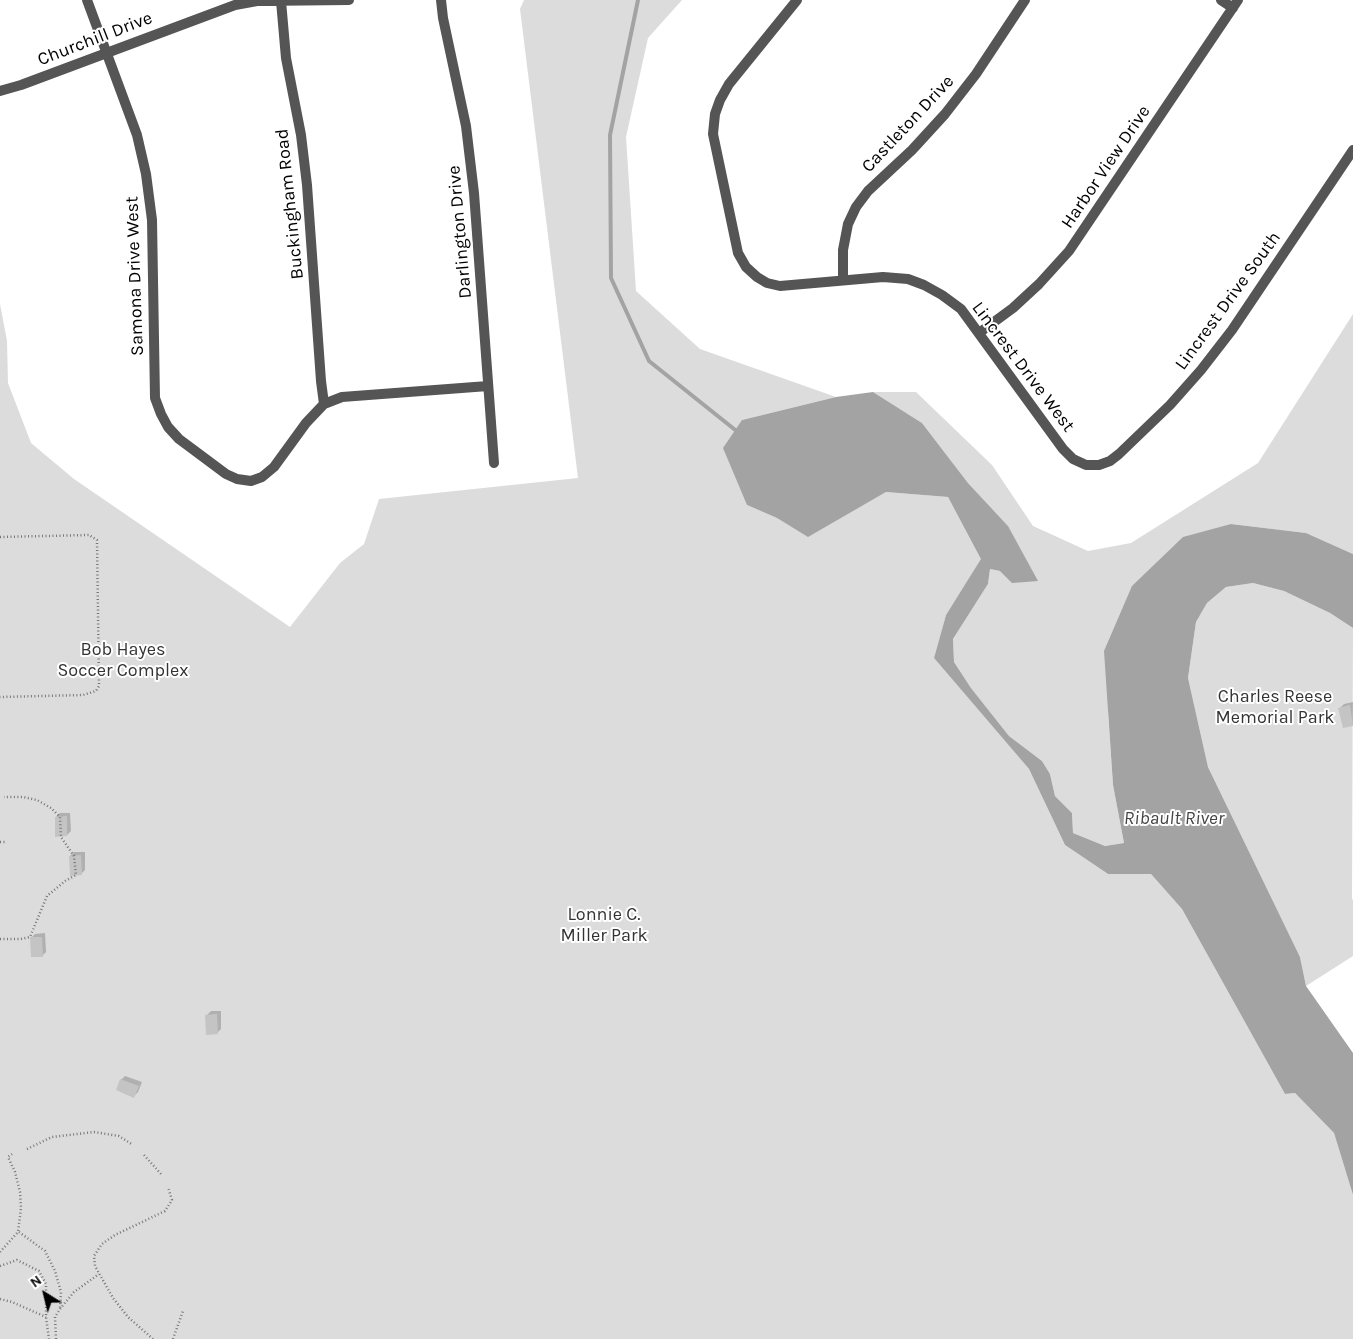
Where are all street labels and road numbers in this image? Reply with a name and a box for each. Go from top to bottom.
street label: Churchill Drive [35,7,155,71]
street label: Castleton Drive [857,71,959,177]
street label: Harbor View Drive [1057,101,1155,233]
street label: Buckingham Road [271,128,309,280]
street label: Darlington Drive [443,165,477,299]
street label: Samona Drive West [121,196,149,356]
street label: Lincrest Drive South [1171,228,1285,374]
street label: Lincrest Drive West [967,298,1079,436]

